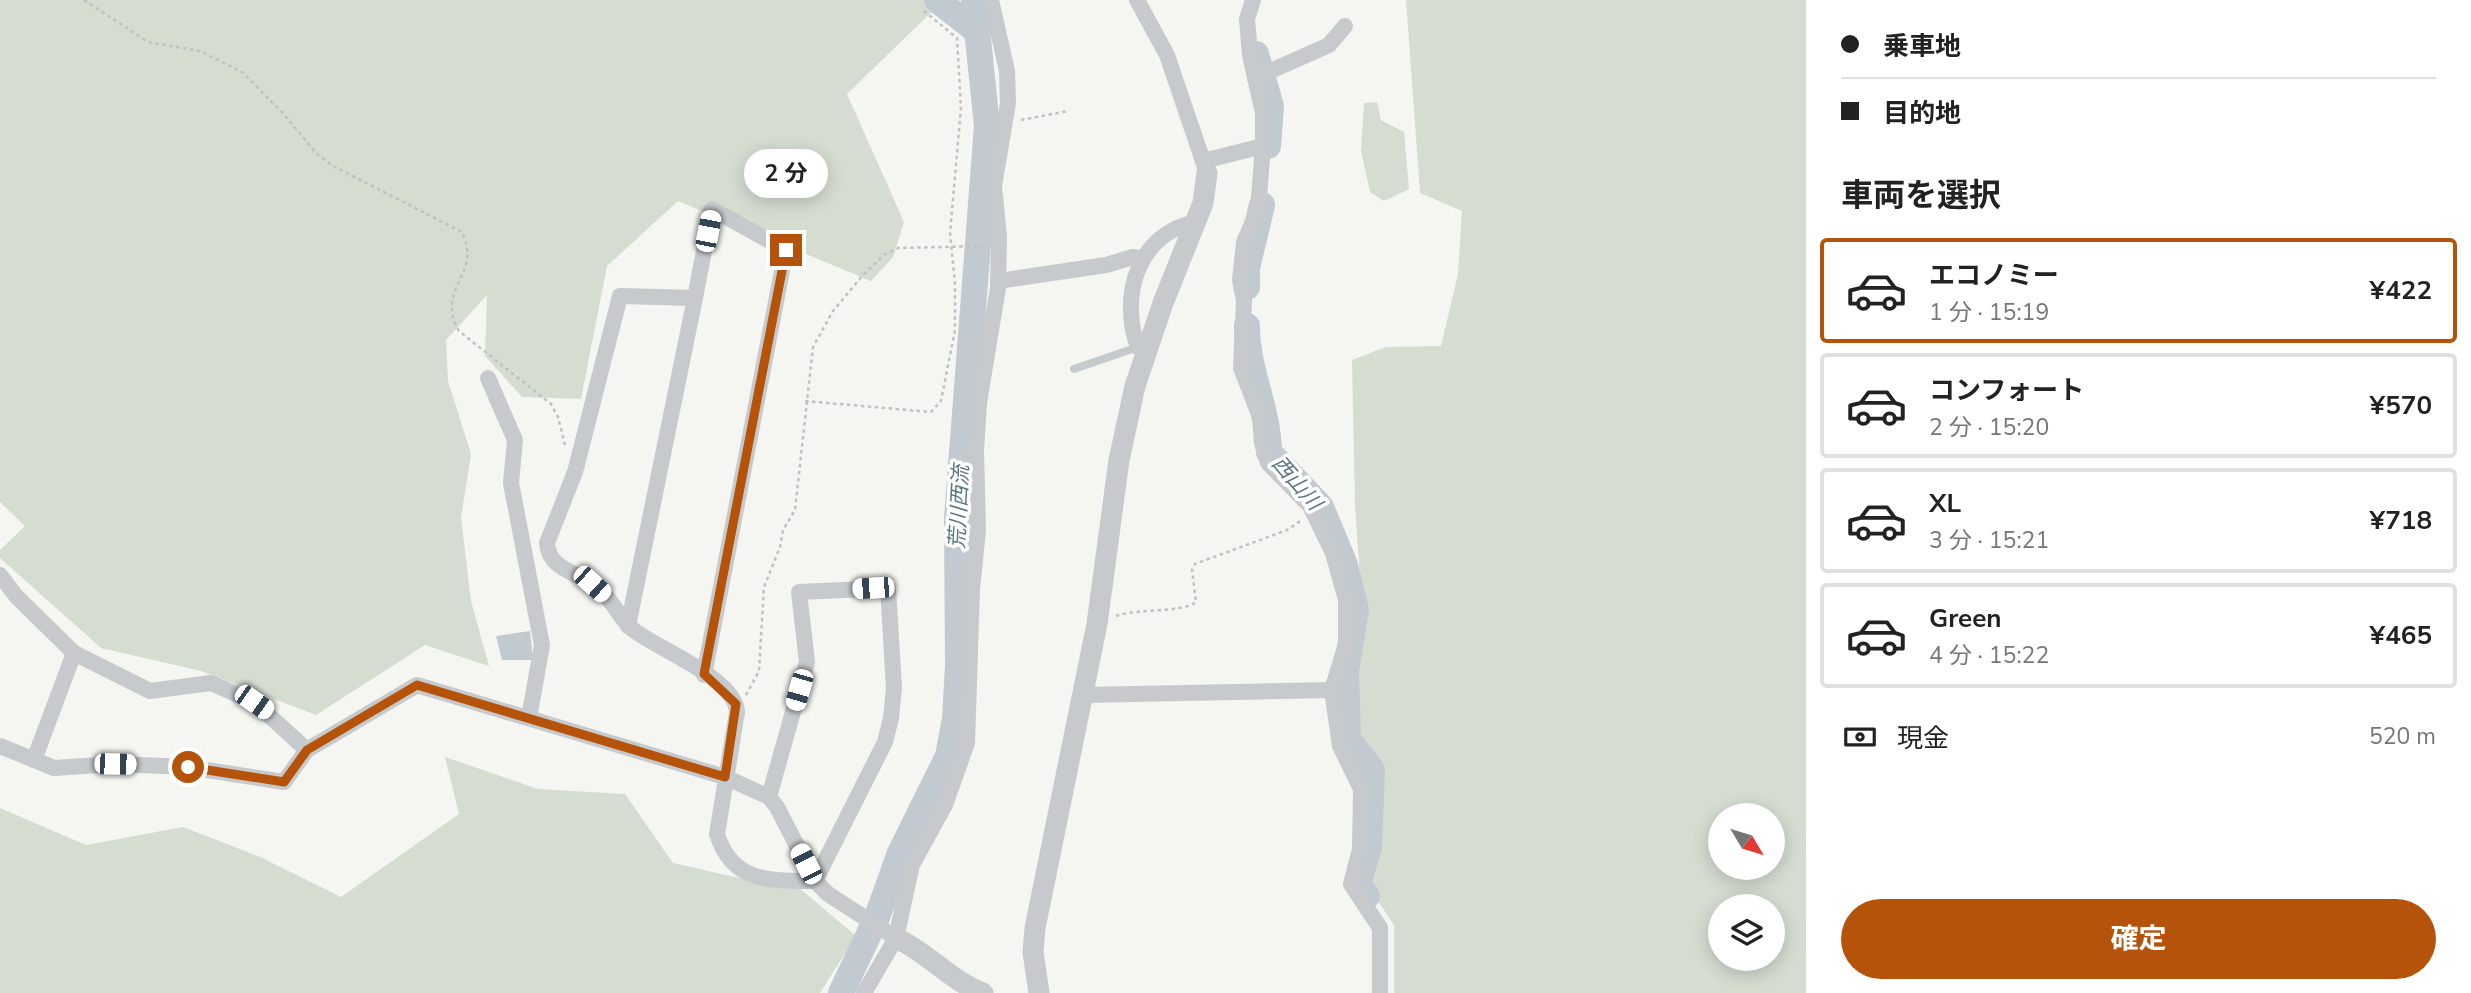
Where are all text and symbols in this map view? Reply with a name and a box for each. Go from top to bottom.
text: 乗車地 [1883,29,1961,64]
text: 目的地 [1883,96,1961,131]
callout: 2 分 [744,148,828,198]
text: 2 分 [764,158,808,189]
text: 車両を選択 [1841,174,2001,217]
car [694,208,723,254]
route end [770,234,802,266]
text: エコノミー [1929,258,2059,293]
icon: car [1845,259,1908,322]
text: ¥422 [2370,273,2432,308]
text: 1 分 · 15:19 [1929,297,2049,328]
text: コンフォート [1929,373,2084,408]
icon: car [1845,374,1908,437]
text: ¥570 [2370,388,2432,423]
text: 2 分 · 15:20 [1929,412,2049,443]
water label: 西山川 [1266,450,1330,517]
water label: 荒川西流 [943,461,975,550]
text: XL [1929,486,1961,521]
icon: car [1845,489,1908,552]
text: ¥718 [2370,503,2432,538]
text: 3 分 · 15:21 [1929,525,2049,556]
car [570,562,615,606]
car [852,576,895,600]
text: Green [1929,601,2002,636]
icon: car [1845,604,1908,667]
text: ¥465 [2370,618,2432,653]
text: 4 分 · 15:22 [1929,640,2049,671]
car [784,667,815,713]
car [231,681,278,723]
icon: cash [1841,718,1879,756]
text: 現金 [1897,721,1949,756]
text: 520 m [2369,721,2436,752]
route start [172,751,204,783]
car [94,753,137,775]
north arrow [1708,803,1785,880]
map controls [1708,803,1785,971]
car [788,841,825,887]
button: layers [1708,894,1785,971]
button: 確定 [1841,899,2436,979]

